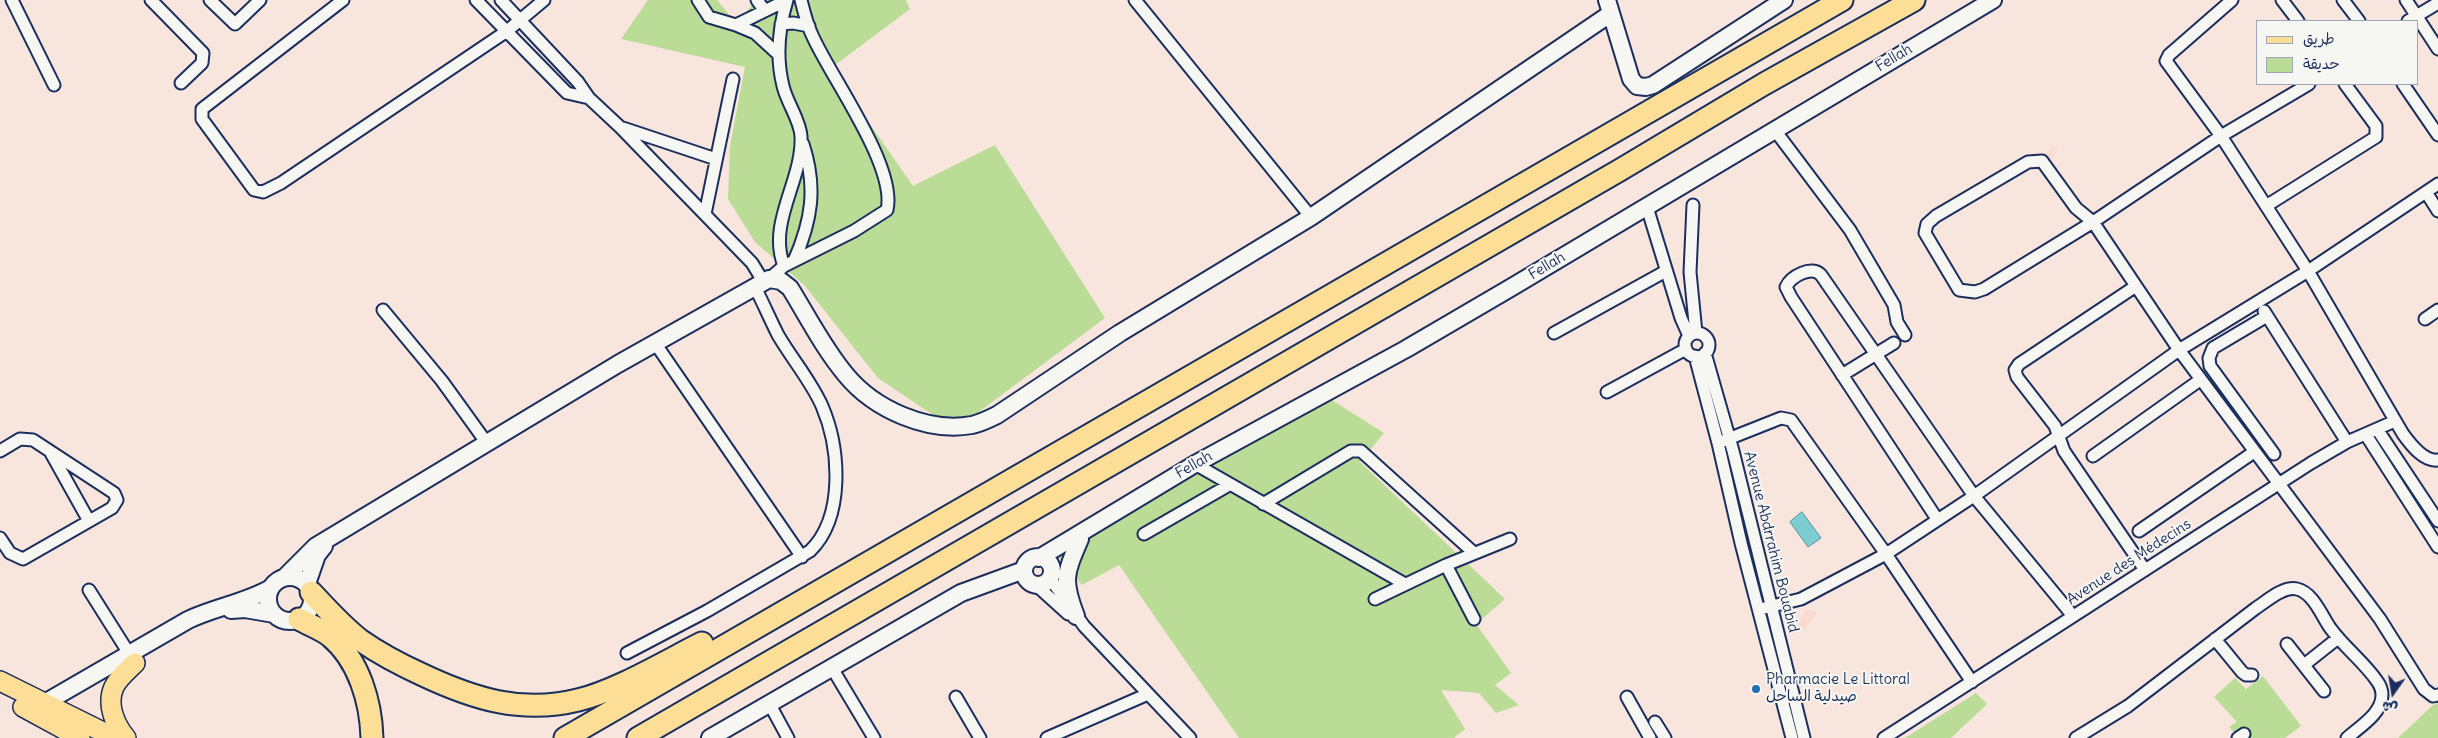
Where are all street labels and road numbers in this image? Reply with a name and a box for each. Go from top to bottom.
street label: Fellah [1872,40,1916,76]
street label: Fellah [1525,248,1569,284]
street label: Fellah [1172,447,1216,483]
street label: Avenue Abdrrahim Bouabid [1740,450,1802,634]
street label: Avenue des Médecins [2063,515,2195,609]

